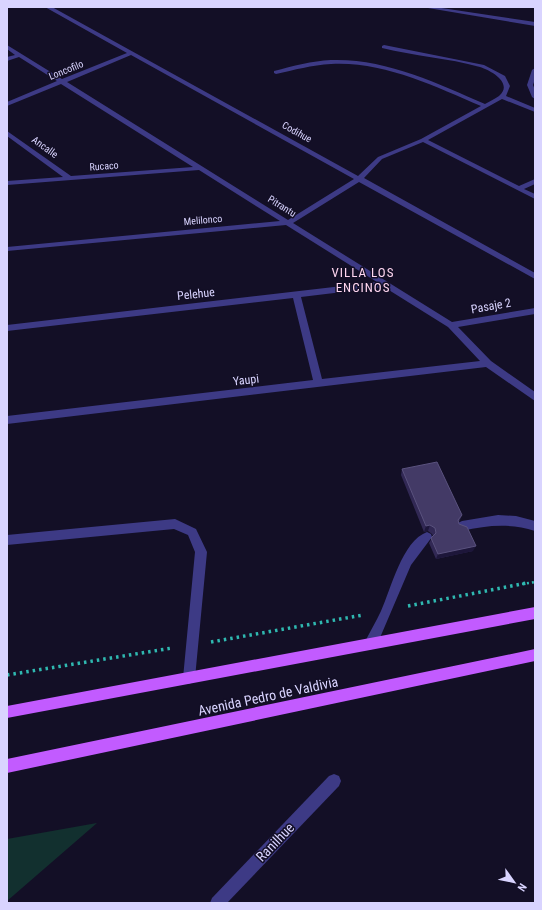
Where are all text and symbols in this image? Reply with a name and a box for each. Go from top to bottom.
street label: Loncofilo [47,58,85,82]
street label: Codihue [280,119,314,145]
street label: Ancalle [30,134,60,160]
street label: Rucaco [89,159,119,173]
street label: Pitrantu [266,193,298,219]
street label: Melilonco [183,213,223,227]
district label: VILLA LOS ENCINOS [332,265,394,295]
street label: Pelehue [176,285,216,303]
street label: Pasaje 2 [470,296,512,316]
street label: Yaupi [232,371,260,389]
street label: Avenida Pedro de Valdivia [196,673,340,719]
street label: Ranilhue [253,819,298,865]
north arrow [494,862,534,902]
text: N [515,881,529,894]

